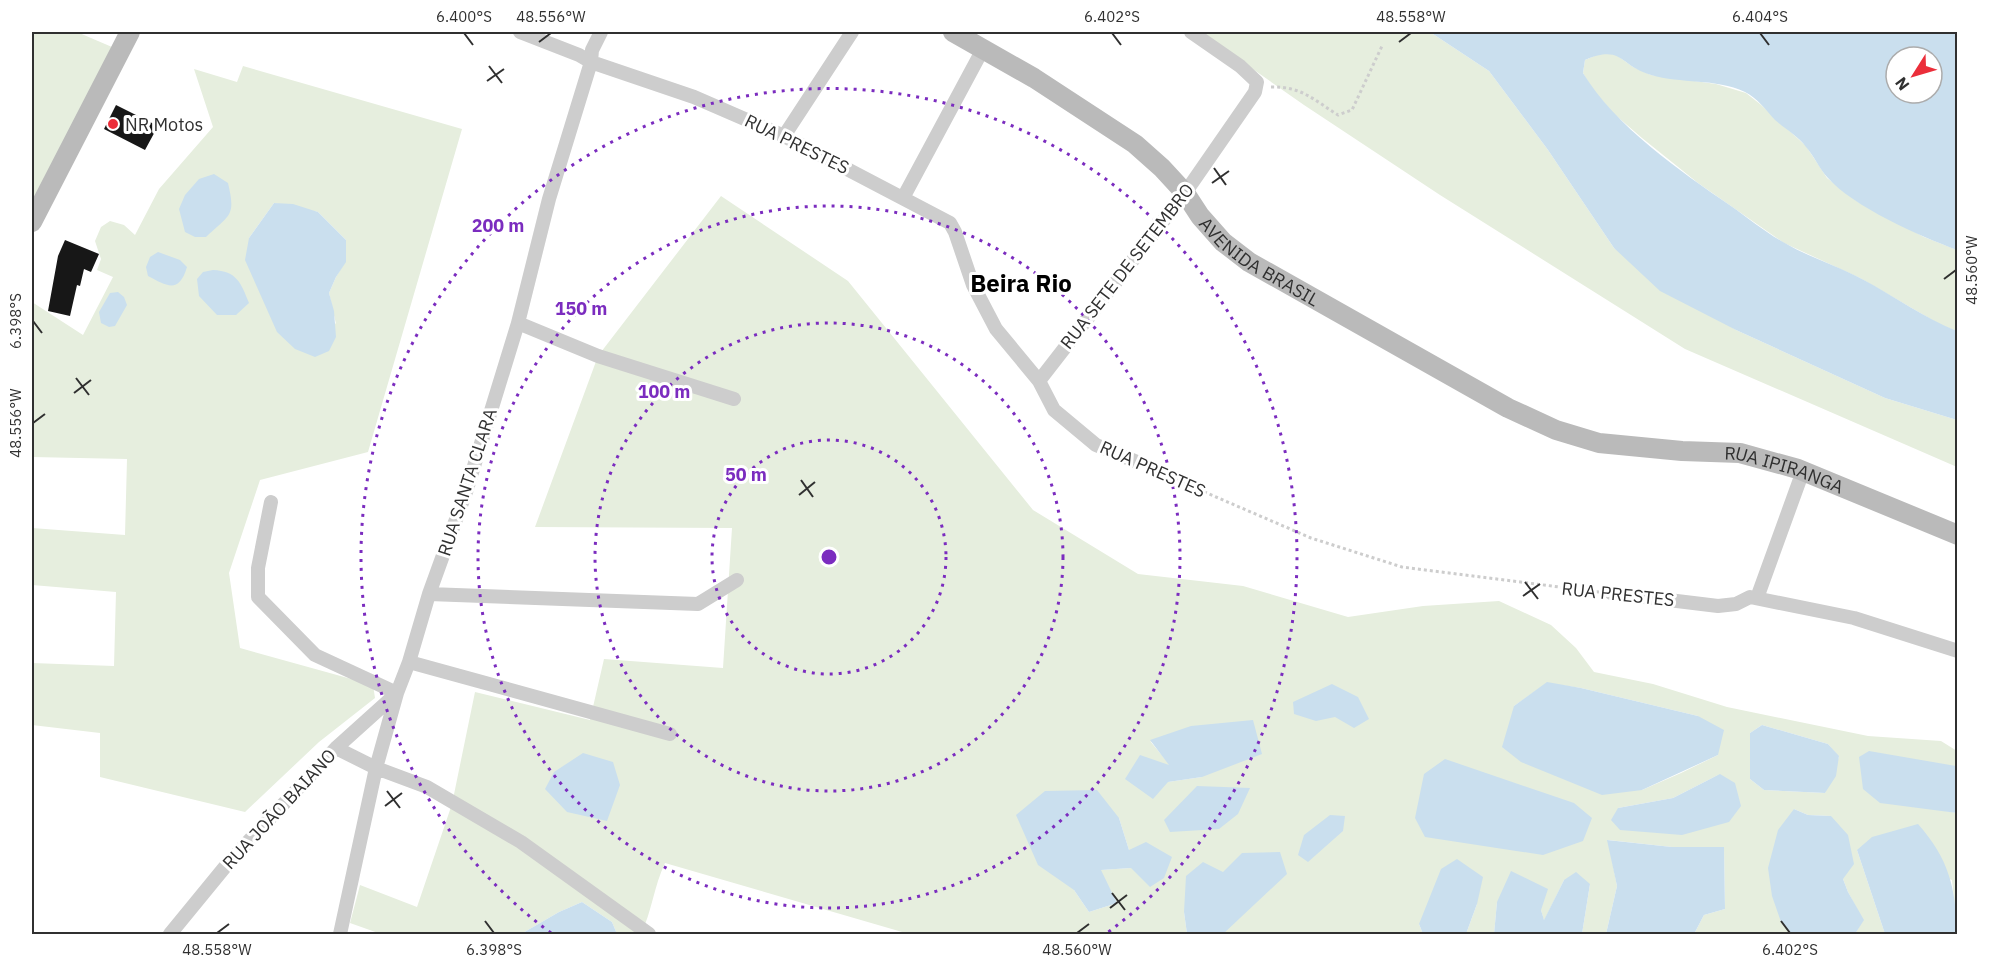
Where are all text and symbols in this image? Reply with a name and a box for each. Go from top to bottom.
text: 6.400°S [436,7,492,26]
text: 48.556°W [516,7,586,26]
text: 6.402°S [1084,7,1140,26]
text: 48.558°W [1376,7,1446,26]
text: 6.404°S [1732,7,1788,26]
north arrow [1884,45,1944,105]
text: N [1891,73,1913,95]
street label: RUA PRESTES [741,109,853,179]
place label: NR Motos [125,113,203,136]
marker: NR Motos [106,117,120,131]
street label: RUA SETE DE SETEMBRO [1055,179,1199,353]
street label: AVENIDA BRASIL [1195,212,1323,311]
text: 200 m [472,214,524,237]
text: 48.560°W [1962,235,1981,305]
district label: Beira Rio [970,267,1072,299]
text: 6.398°S [6,293,25,349]
text: 150 m [555,297,607,320]
text: 100 m [638,380,690,403]
text: 48.556°W [6,388,25,458]
street label: RUA SANTA CLARA [432,405,502,559]
street label: RUA PRESTES [1096,435,1210,503]
street label: RUA IPIRANGA [1724,441,1848,498]
text: 50 m [725,463,767,486]
centre of rings [819,547,839,567]
street label: RUA PRESTES [1560,577,1676,611]
street label: RUA JOÃO BAIANO [217,744,341,874]
text: 48.558°W [182,940,252,959]
text: 6.398°S [466,940,522,959]
text: 48.560°W [1042,940,1112,959]
text: 6.402°S [1762,940,1818,959]

